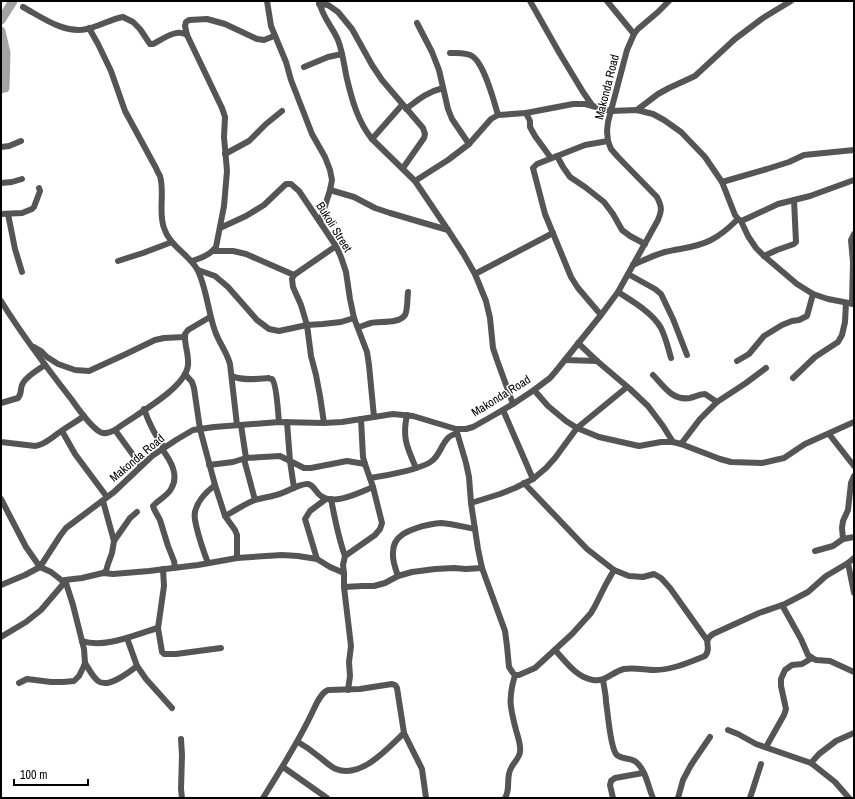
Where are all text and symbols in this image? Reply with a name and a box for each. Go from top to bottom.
street label: Makonda Road [591,53,623,121]
street label: Bukoli Street [312,199,356,255]
street label: Makonda Road [468,372,534,420]
street label: Makonda Road [106,430,168,486]
scale bar [14,761,88,787]
text: 100 m [20,767,47,783]

